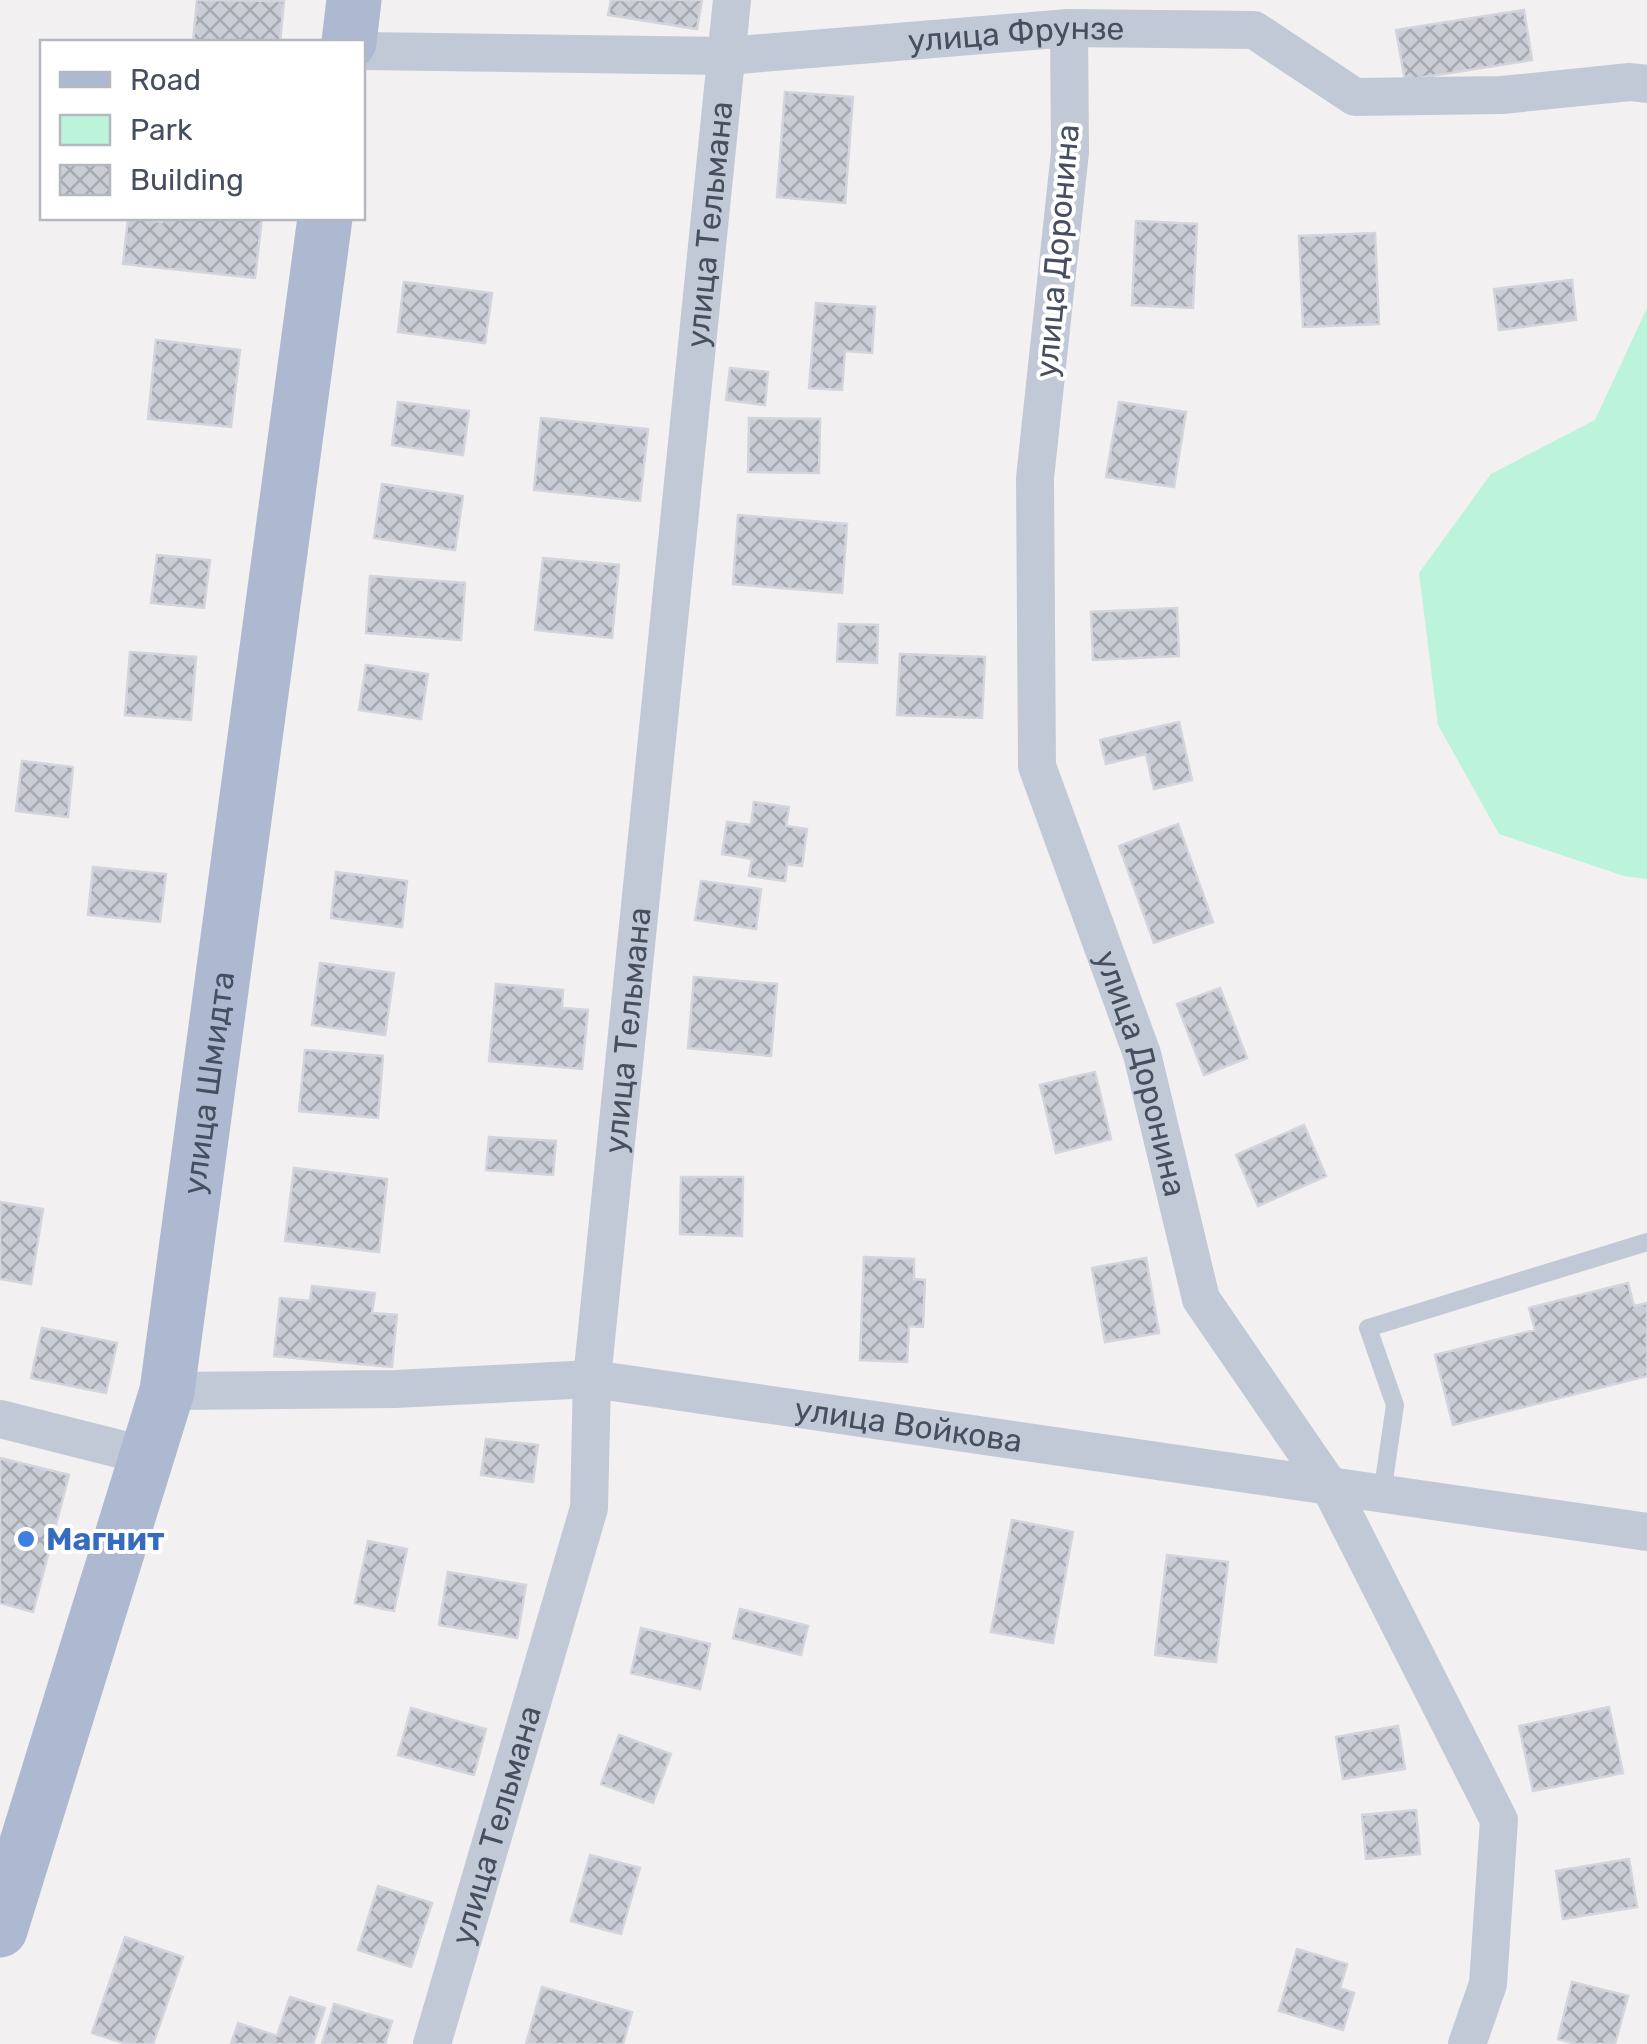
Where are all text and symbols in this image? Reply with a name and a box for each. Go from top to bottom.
street label: улица Фрунзе [906,9,1125,60]
legend [40,40,365,220]
text: Road [130,62,201,98]
street label: улица Тельмана [678,99,741,350]
text: Park [130,112,193,148]
street label: улица Доронина [1027,123,1087,379]
text: Building [130,162,244,198]
street label: улица Тельмана [596,905,659,1155]
street label: улица Доронина [1087,945,1195,1200]
street label: улица Шмидта [175,969,242,1197]
street label: улица Войкова [792,1390,1025,1460]
place label: Магнит [46,1520,165,1558]
marker: Магнит [15,1528,37,1550]
street label: улица Тельмана [443,1701,549,1949]

